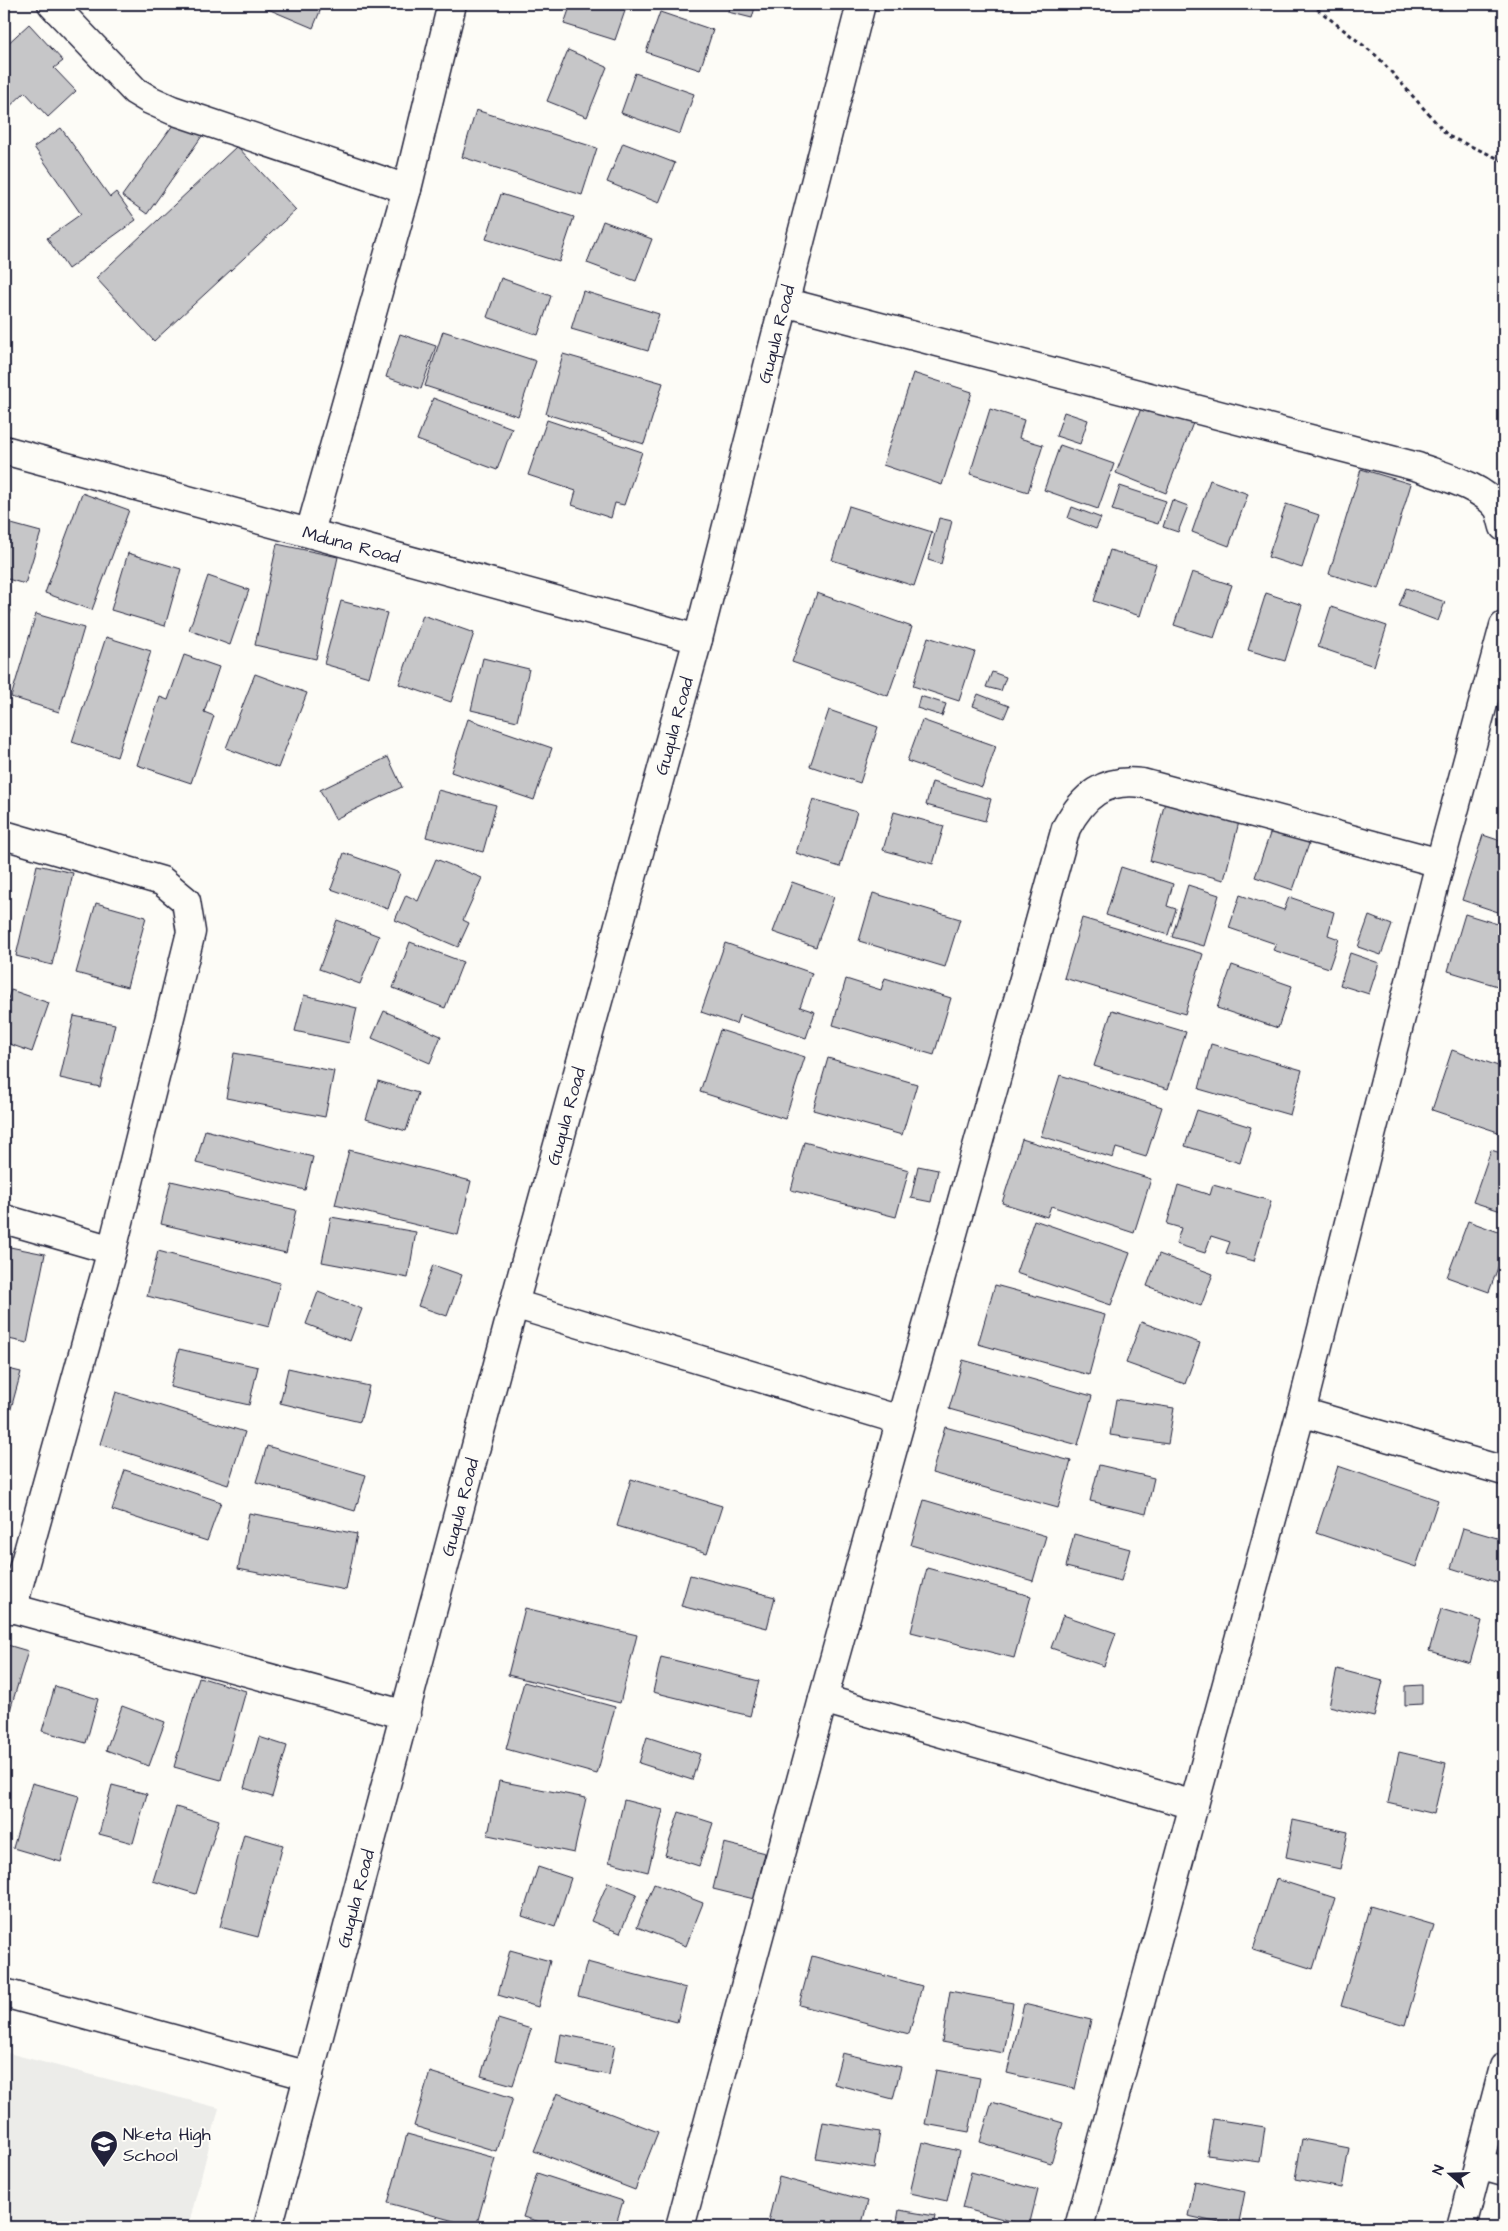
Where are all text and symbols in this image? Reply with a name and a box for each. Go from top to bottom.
street label: Guqula Road [752,282,801,386]
street label: Mduna Road [300,519,403,570]
street label: Guqula Road [648,674,699,778]
street label: Guqula Road [540,1064,591,1168]
street label: Guqula Road [435,1455,485,1559]
street label: Guqula Road [331,1847,381,1950]
place label: Nketa High School [123,2122,211,2168]
school or university icon: Nketa High School [89,2129,119,2168]
north arrow [1426,2148,1476,2198]
text: N [1428,2162,1450,2177]

